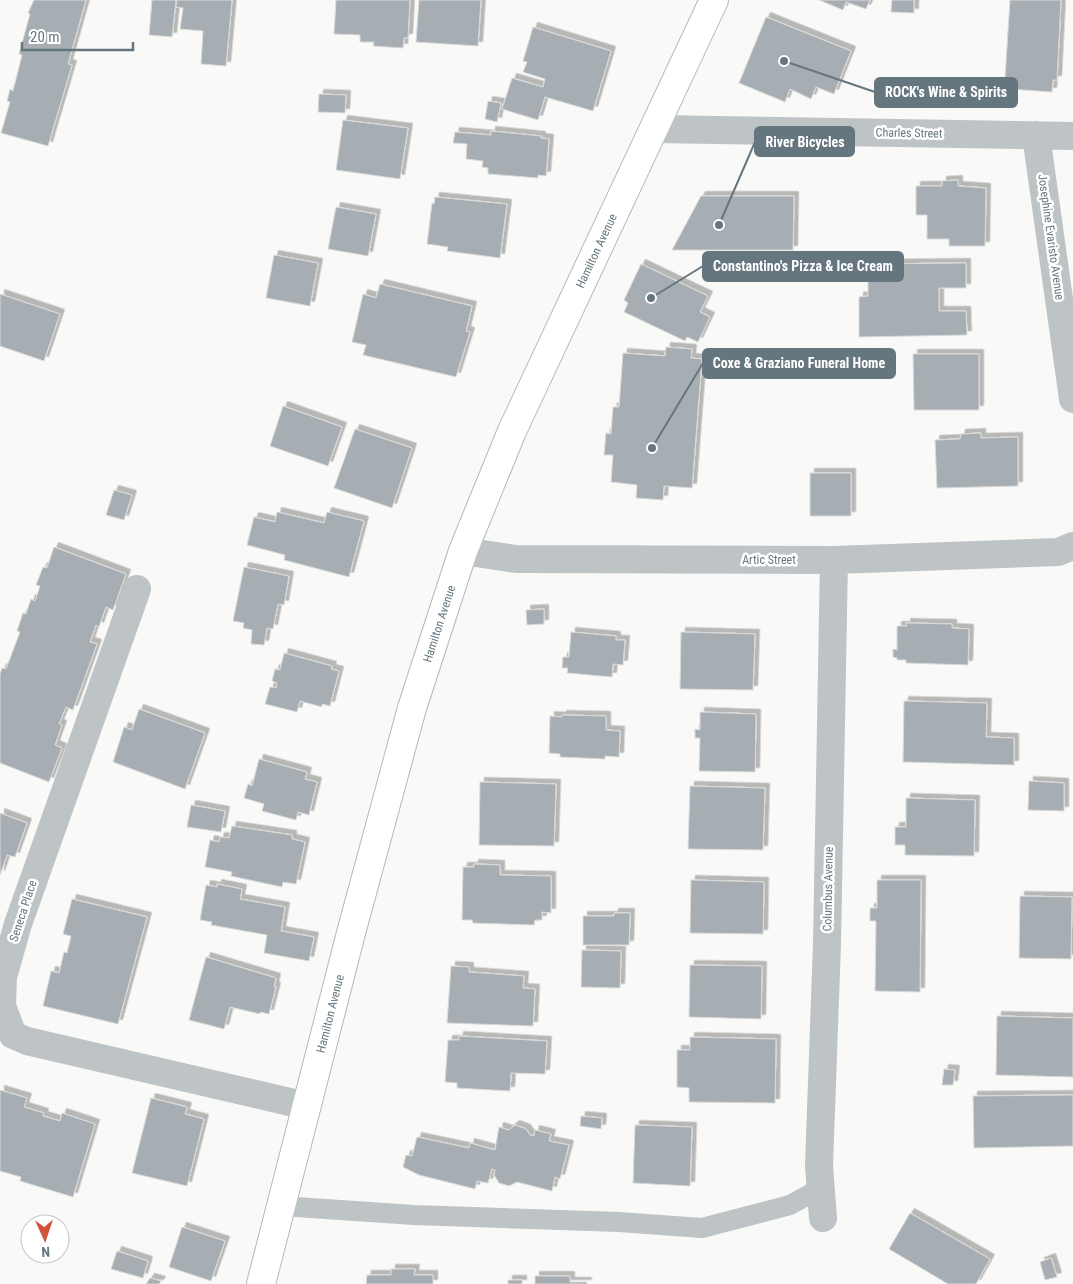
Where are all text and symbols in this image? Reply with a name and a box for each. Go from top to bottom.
scale bar [22,20,134,52]
text: 20 m [30,28,60,46]
callout: ROCK's Wine & Spirits [875,78,1017,107]
text: ROCK's Wine & Spirits [885,84,1007,100]
street label: Charles Street [876,125,943,141]
callout: River Bicycles [755,127,854,156]
text: River Bicycles [765,134,845,150]
street label: Josephine Evaristo Avenue [1035,173,1067,301]
street label: Hamilton Avenue [573,211,620,290]
callout: Constantino's Pizza & Ice Cream [703,252,903,281]
text: Constantino's Pizza & Ice Cream [713,258,893,274]
callout: Coxe & Graziano Funeral Home [703,349,895,378]
text: Coxe & Graziano Funeral Home [713,355,886,371]
street label: Artic Street [742,553,796,567]
street label: Hamilton Avenue [420,583,459,664]
street label: Columbus Avenue [820,846,836,932]
street label: Seneca Place [7,878,40,943]
street label: Hamilton Avenue [314,973,347,1054]
north arrow [20,1214,70,1264]
text: N [41,1244,50,1260]

